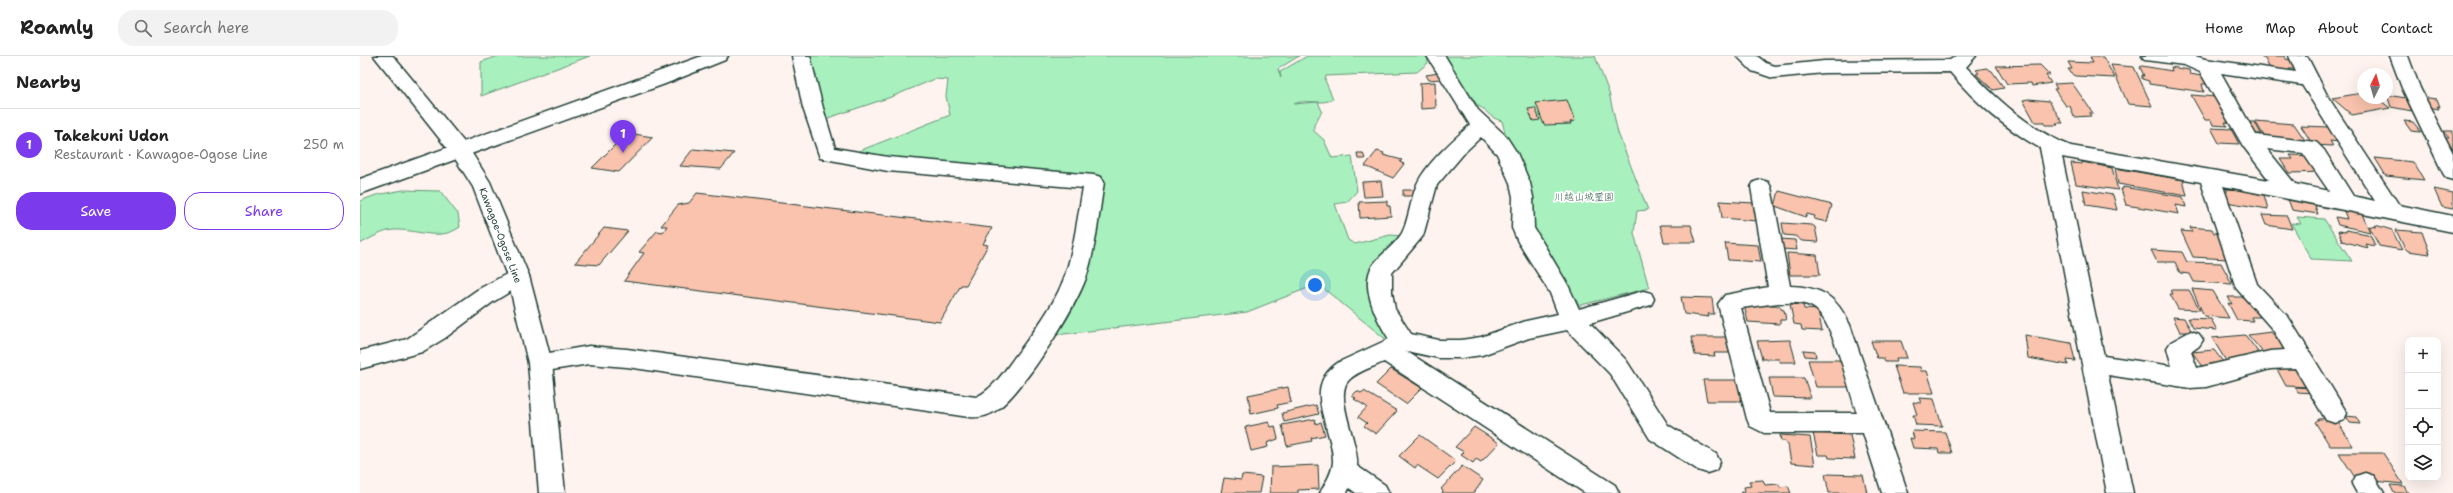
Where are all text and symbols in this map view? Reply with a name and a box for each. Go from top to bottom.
search box [118,10,398,46]
text: Roamly [20,15,94,40]
icon: search [132,17,154,39]
text: Search here [164,18,249,38]
text: Home [2205,19,2244,37]
text: Map [2266,19,2296,37]
text: About [2318,19,2359,37]
text: Contact [2381,19,2433,37]
north arrow [2357,68,2393,104]
text: Nearby [16,71,81,93]
pin: 1 [610,120,636,153]
text: Takekuni Udon [54,126,169,146]
text: 1 [26,136,32,153]
text: 250 m [303,136,344,153]
text: Restaurant · Kawagoe-Ogose Line [54,146,268,163]
street label: Kawagoe-Ogose Line [476,186,525,285]
park label: 川越山城霊園 [1554,190,1614,203]
button: Save [16,192,176,230]
button: Share [184,192,344,230]
your location [1305,275,1325,295]
map controls [2405,337,2441,481]
button: + [2405,337,2441,373]
button: − [2405,373,2441,409]
button: locate [2405,409,2441,445]
button: layers [2405,445,2441,481]

